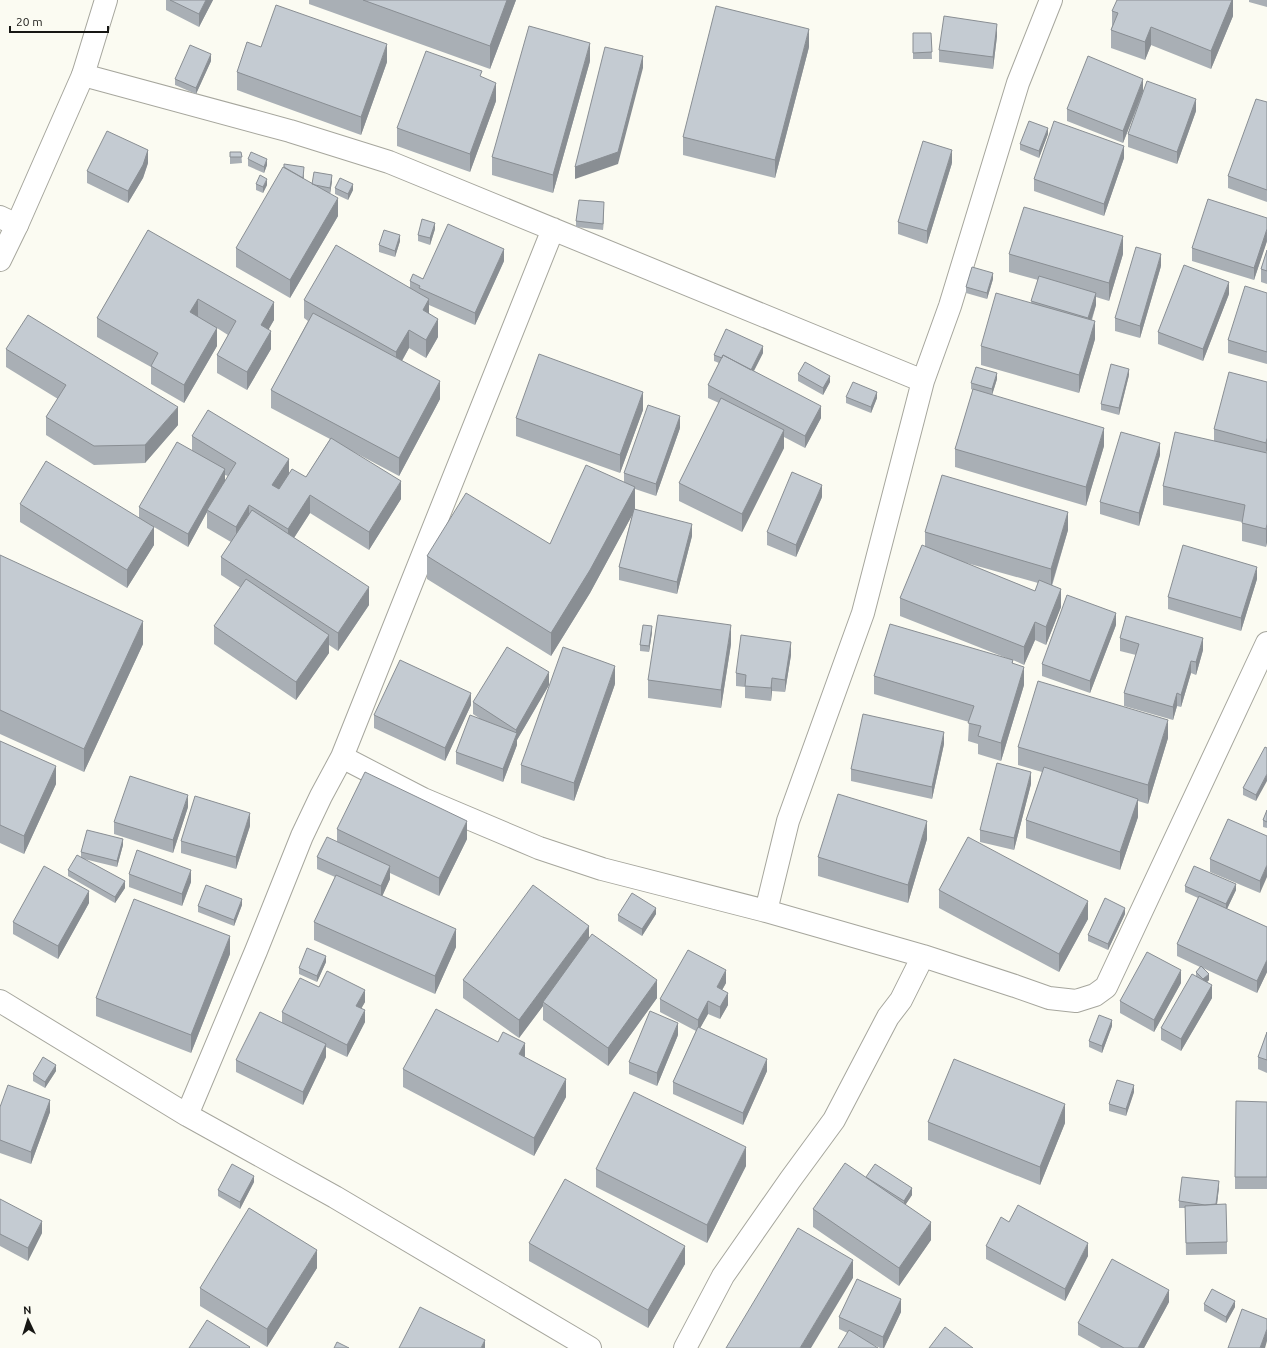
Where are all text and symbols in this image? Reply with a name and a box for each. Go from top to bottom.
scale bar [10,8,108,34]
text: 20 m [16,15,43,28]
north arrow [8,1300,48,1340]
text: N [23,1304,32,1316]

